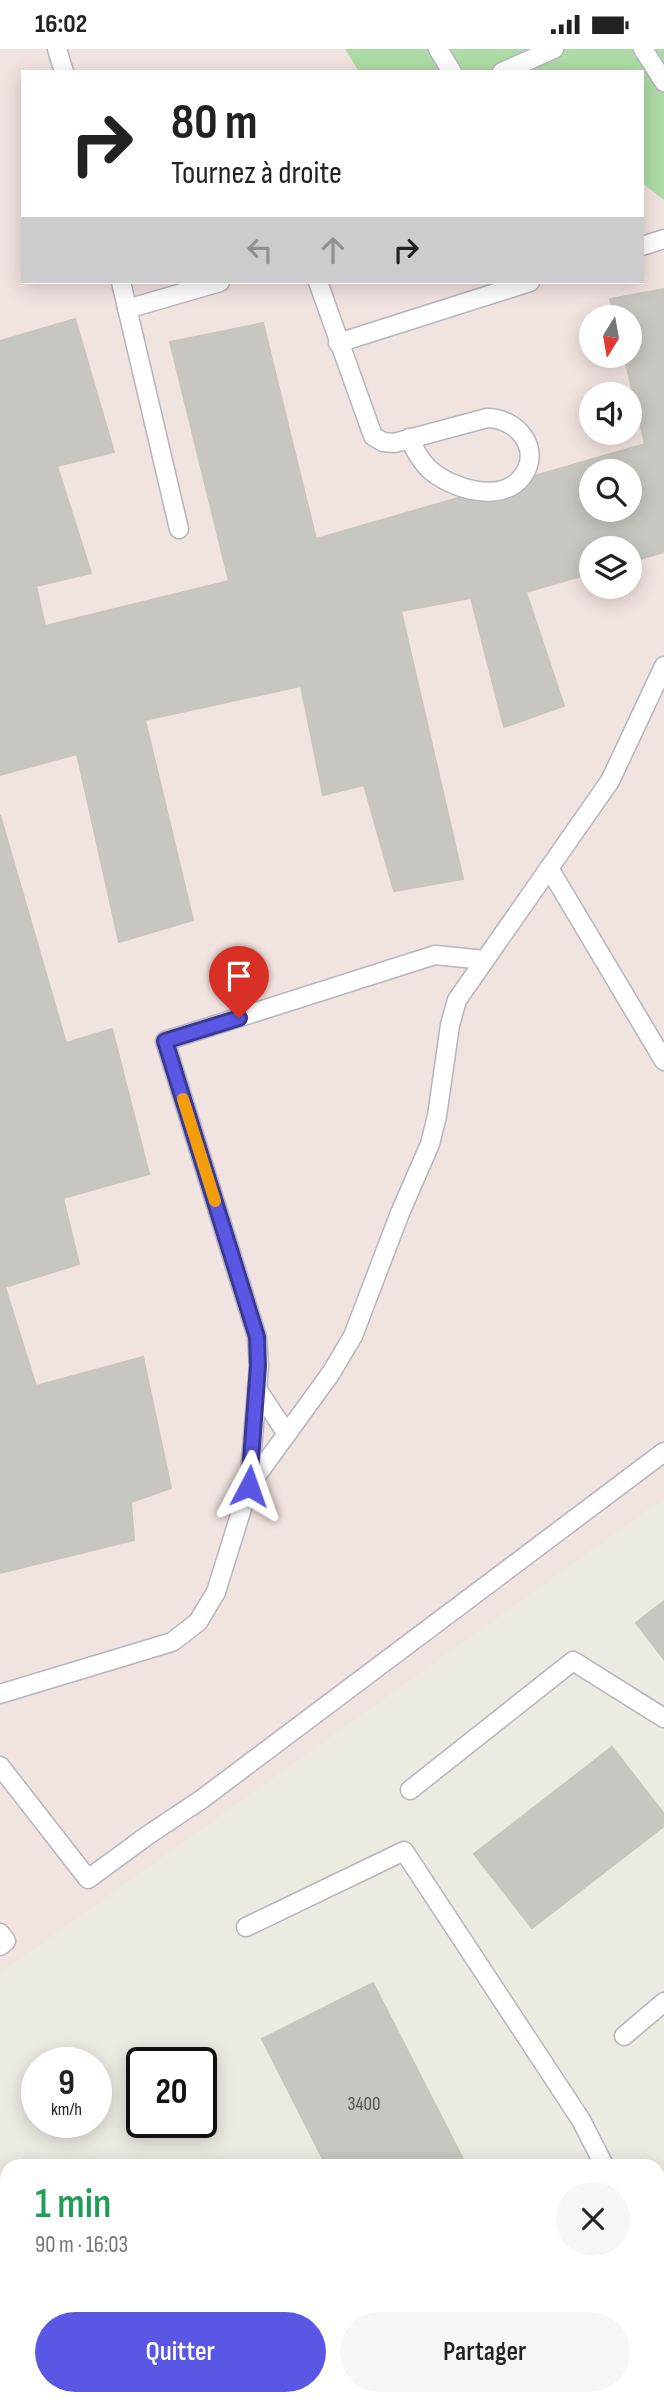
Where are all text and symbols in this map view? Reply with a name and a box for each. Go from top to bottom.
text: 16:02 [35,9,87,40]
text: 80 m [171,94,258,153]
icon: right [56,98,147,189]
text: Tournez à droite [171,154,342,193]
icon: left [241,231,279,269]
icon: ahead [314,231,352,269]
icon: right [387,231,425,269]
north arrow [579,305,642,367]
map controls [579,305,642,599]
button: sound [579,382,642,445]
button: search [579,459,642,522]
button: layers [579,536,642,599]
pin [209,946,269,1018]
icon: arrive [220,957,258,995]
position arrow [212,1449,286,1523]
speed limit sign: 20 [126,2047,217,2138]
text: 9 [58,2062,75,2105]
house number: 3400 [348,2093,380,2116]
text: km/h [51,2099,82,2120]
text: 1 min [35,2179,111,2230]
button: close [556,2182,630,2256]
text: 90 m · 16:03 [35,2231,128,2259]
button: Quitter [35,2312,326,2392]
button: Partager [340,2312,630,2392]

